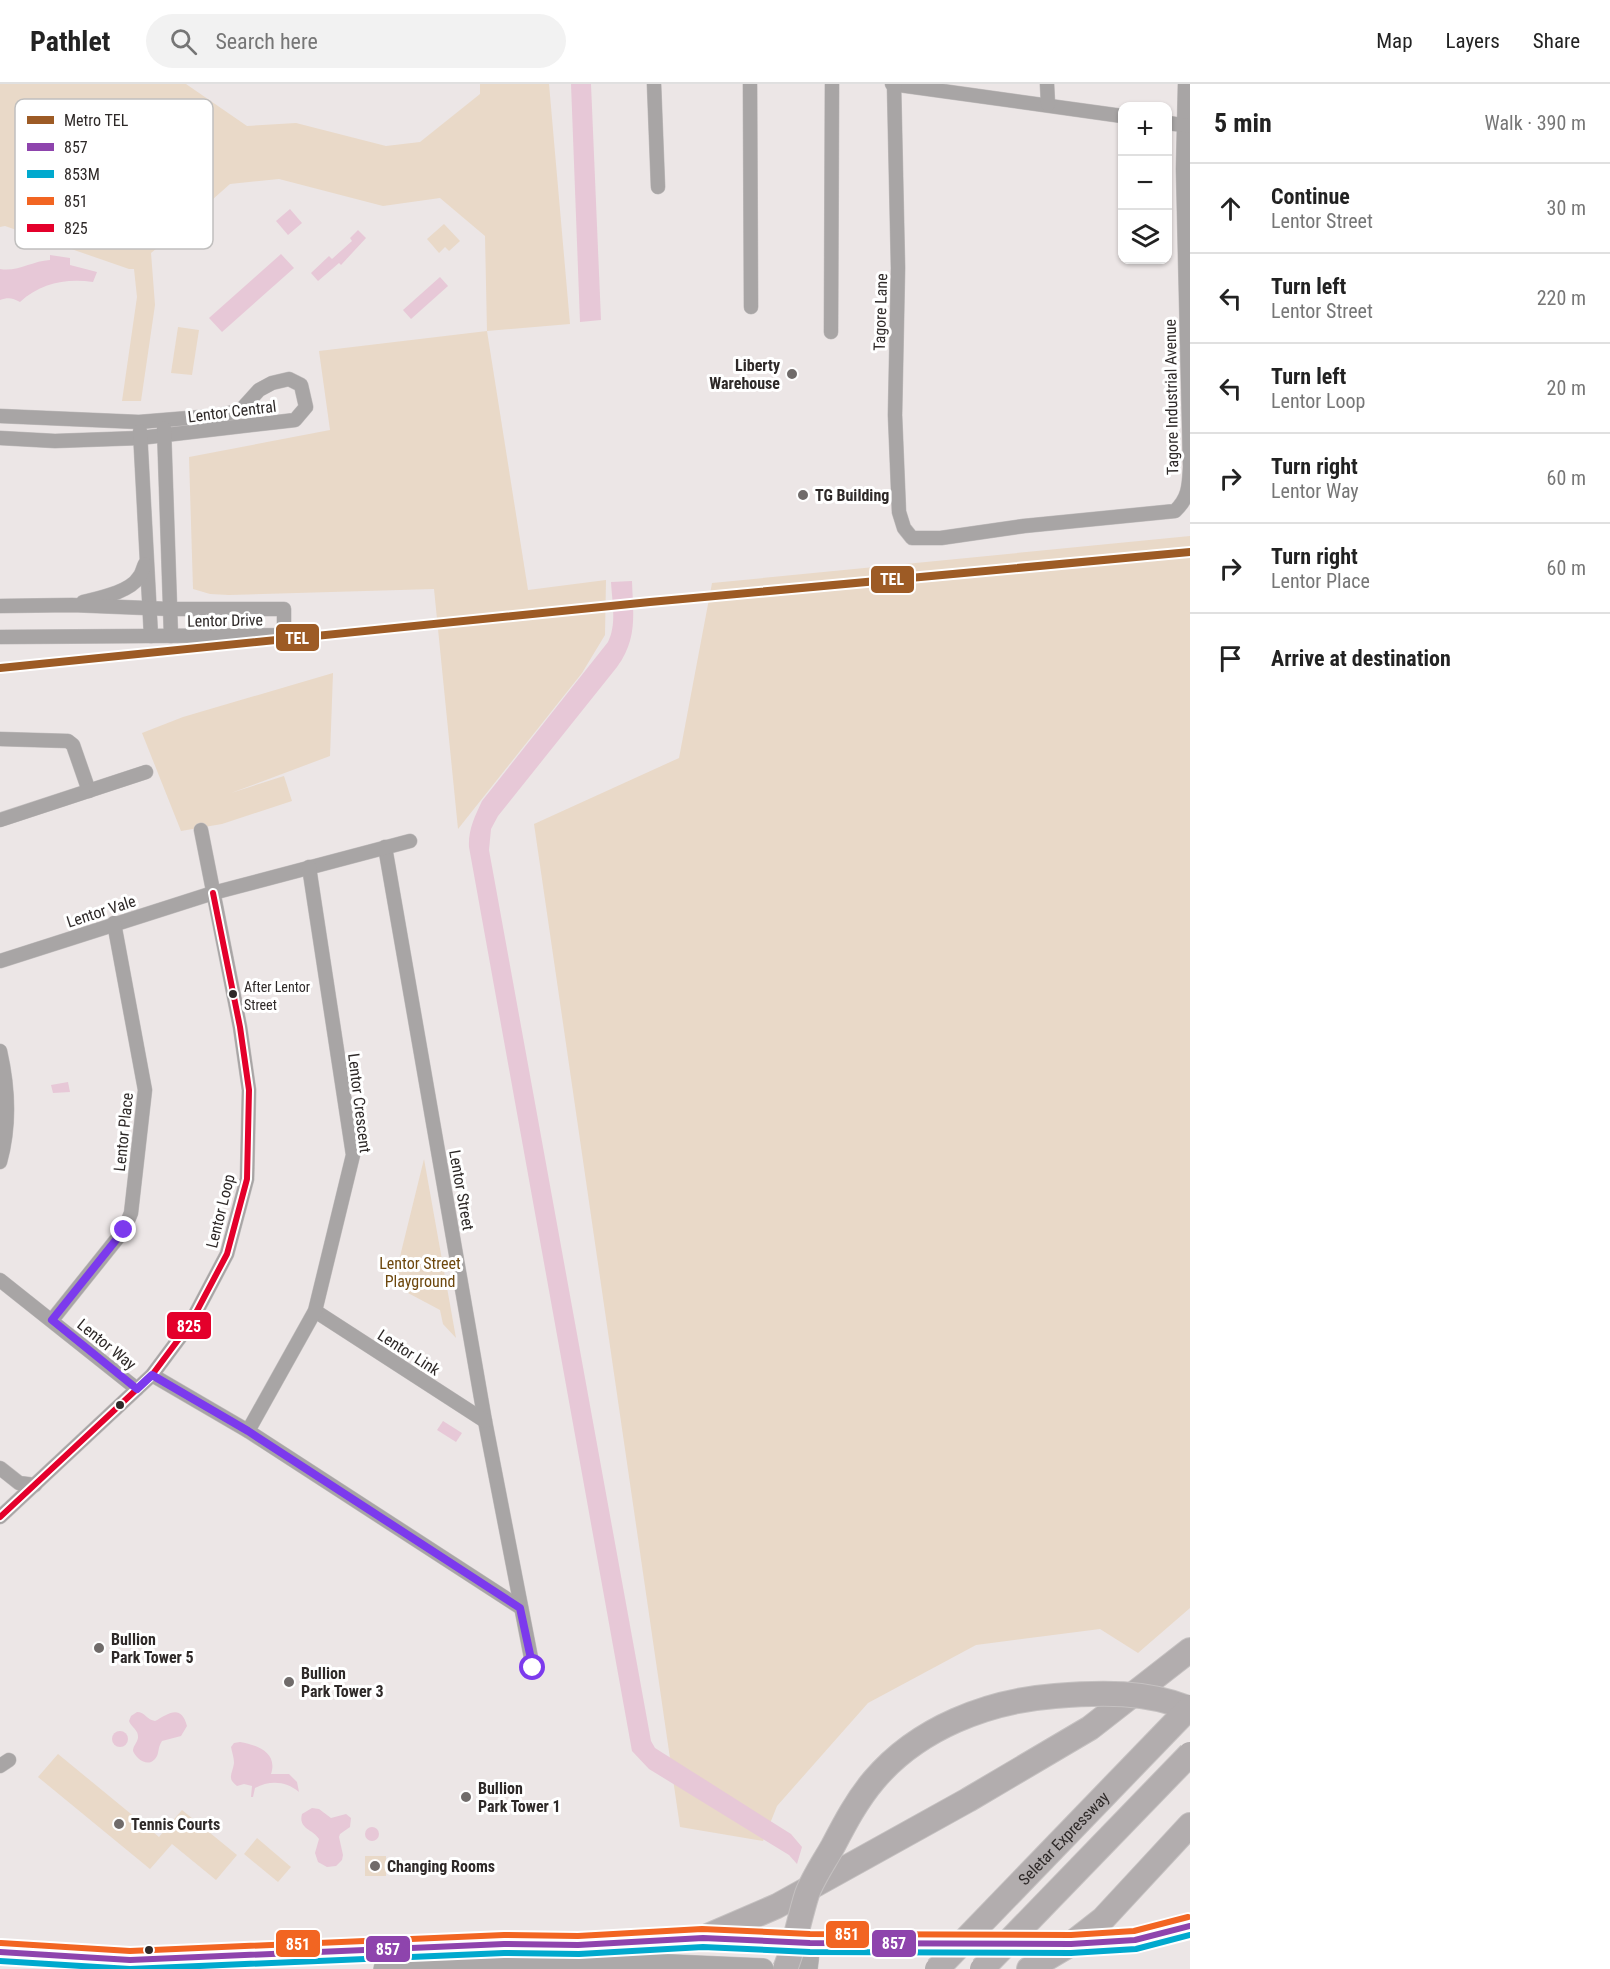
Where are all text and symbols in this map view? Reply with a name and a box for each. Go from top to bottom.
search box [146,14,566,68]
text: Pathlet [30,25,110,58]
icon: search [167,25,200,58]
text: Search here [215,29,318,54]
text: Map [1376,29,1413,53]
text: Layers [1446,29,1500,53]
text: Share [1533,29,1580,53]
legend [15,99,213,249]
map controls [1118,102,1172,264]
button: + [1118,102,1172,156]
text: 5 min [1214,108,1272,138]
text: Metro TEL [64,111,129,130]
text: Walk · 390 m [1485,111,1586,135]
text: 857 [64,138,88,157]
button: − [1118,156,1172,210]
text: 853M [64,165,100,184]
text: Continue [1271,184,1350,209]
text: 851 [64,192,88,211]
icon: ahead [1214,192,1247,225]
text: 30 m [1547,196,1586,220]
text: Lentor Street [1271,209,1373,233]
button: layers [1118,210,1172,264]
text: 825 [64,219,88,238]
street label: Tagore Lane [870,273,891,351]
text: Turn left [1271,274,1346,299]
icon: left [1214,282,1247,315]
text: 220 m [1537,286,1586,310]
text: Lentor Street [1271,299,1373,323]
street label: Tagore Industrial Avenue [1161,319,1182,475]
place label: Liberty Warehouse [709,356,780,393]
text: Turn left [1271,364,1346,389]
marker: Liberty Warehouse [785,367,799,381]
icon: left [1214,372,1247,405]
text: 20 m [1547,376,1586,400]
text: Lentor Loop [1271,389,1365,413]
street label: Lentor Central [187,397,277,426]
text: Turn right [1271,454,1358,479]
icon: right [1214,462,1247,495]
text: 60 m [1547,466,1586,490]
text: Lentor Way [1271,479,1359,503]
place label: TG Building [815,486,889,505]
marker: TG Building [796,488,810,502]
text: Turn right [1271,544,1358,569]
icon: right [1214,552,1247,585]
text: 60 m [1547,556,1586,580]
line badge: TEL [870,565,915,594]
text: Lentor Place [1271,569,1370,593]
text: TEL [880,570,904,589]
street label: Lentor Drive [187,610,263,631]
line badge: TEL [275,623,320,652]
text: TEL [285,629,309,648]
icon: arrive [1214,642,1247,675]
text: Arrive at destination [1271,646,1451,671]
street label: Lentor Vale [64,891,138,932]
place label: After Lentor Street [244,979,310,1013]
marker: After Lentor Street [227,988,239,1000]
street label: Lentor Crescent [344,1052,375,1154]
street label: Lentor Place [110,1092,137,1172]
street label: Lentor Street [445,1148,478,1232]
street label: Lentor Loop [202,1172,239,1250]
route end [110,1216,136,1242]
park label: Lentor Street Playground [379,1254,461,1291]
line badge: 825 [166,1311,212,1340]
street label: Lentor Way [73,1315,140,1374]
text: 825 [177,1317,201,1336]
street label: Lentor Link [374,1325,444,1380]
unlabelled marker [114,1399,126,1411]
place label: Bullion Park Tower 5 [111,1630,194,1667]
marker: Bullion Park Tower 5 [92,1641,106,1655]
route start [519,1654,545,1680]
place label: Bullion Park Tower 3 [301,1664,384,1701]
marker: Bullion Park Tower 3 [282,1675,296,1689]
place label: Bullion Park Tower 1 [478,1779,561,1816]
street label: Seletar Expressway [1014,1788,1113,1889]
marker: Bullion Park Tower 1 [459,1790,473,1804]
place label: Tennis Courts [131,1815,220,1834]
marker: Tennis Courts [112,1817,126,1831]
place label: Changing Rooms [387,1857,495,1876]
marker: Changing Rooms [368,1859,382,1873]
line badge: 851 [825,1920,870,1949]
text: 851 [835,1925,859,1944]
line badge: 851 [275,1929,321,1958]
line badge: 857 [871,1929,917,1958]
text: 857 [882,1934,906,1953]
text: 851 [286,1935,310,1954]
line badge: 857 [365,1935,411,1963]
text: 857 [376,1940,400,1959]
unlabelled marker [143,1944,155,1956]

